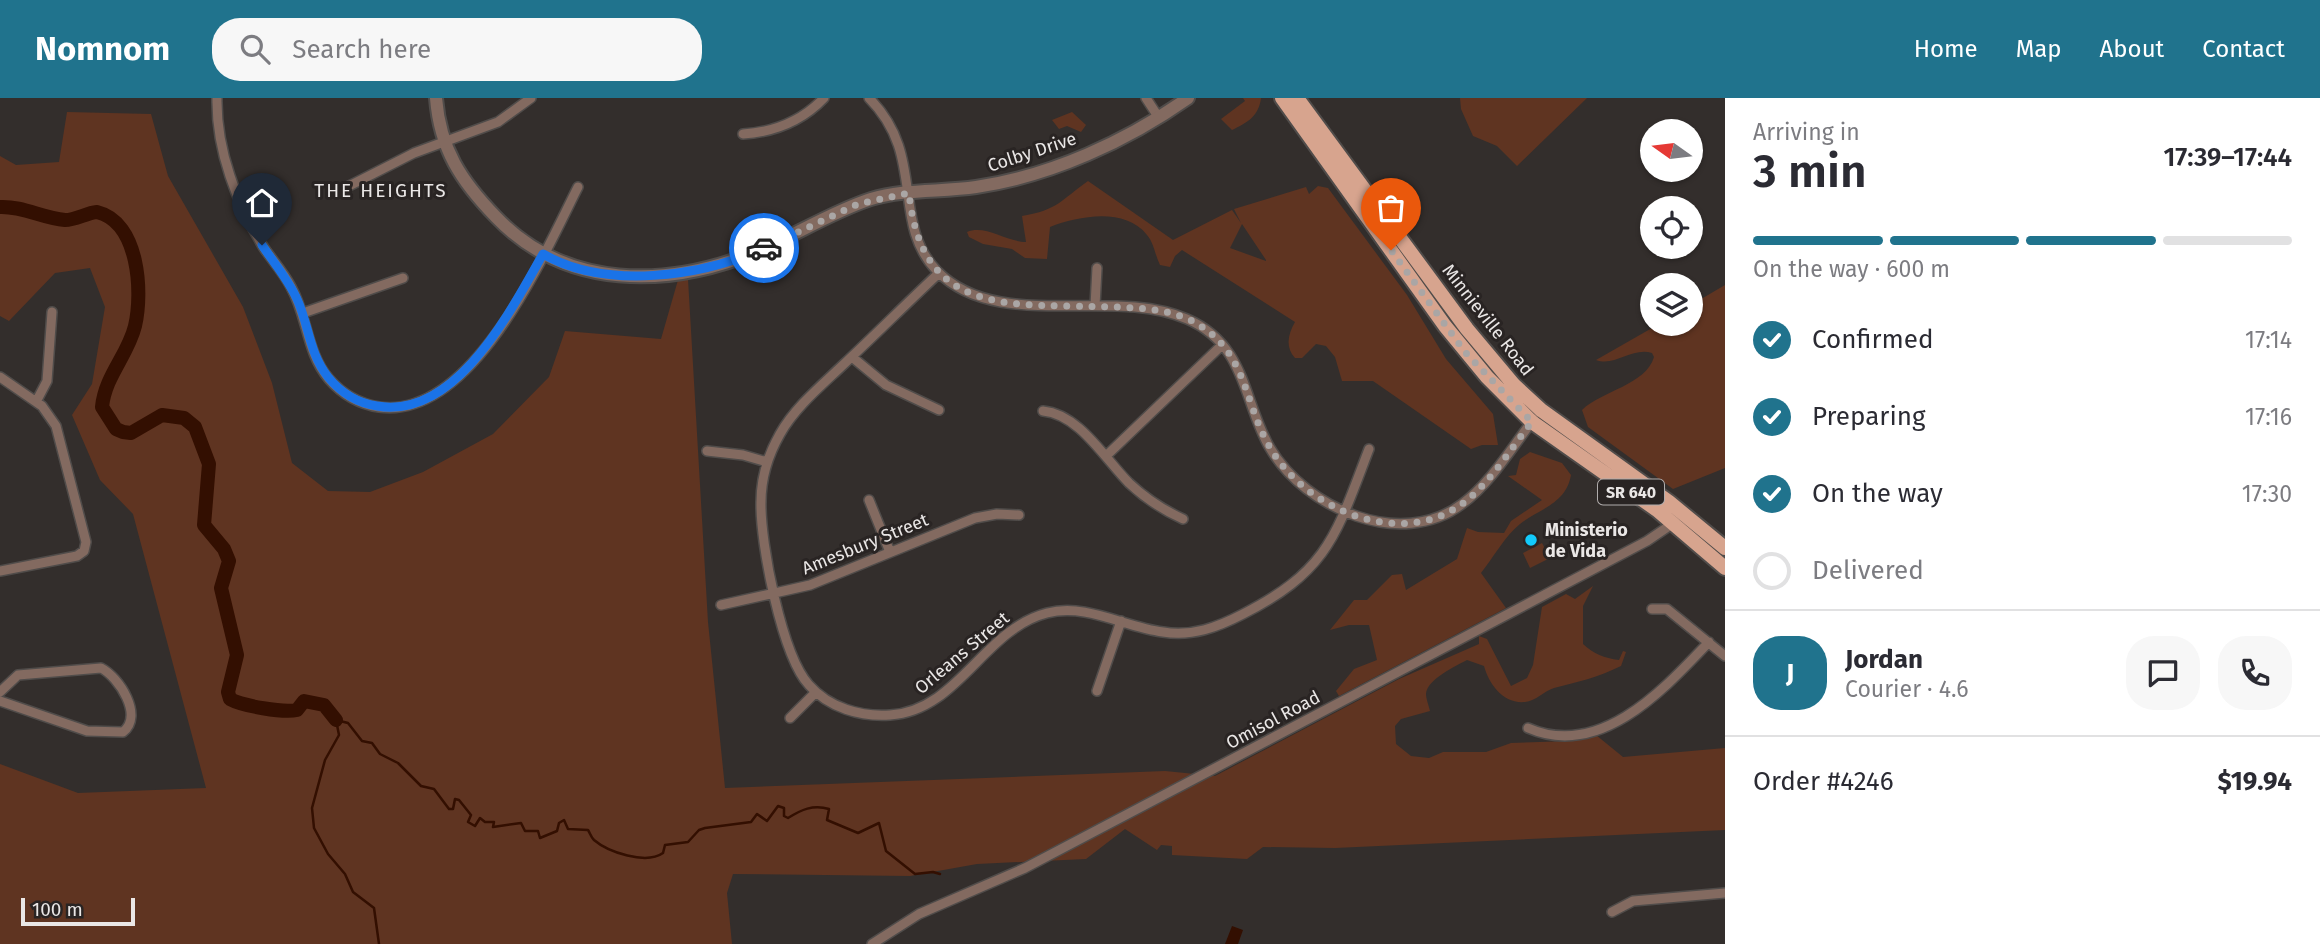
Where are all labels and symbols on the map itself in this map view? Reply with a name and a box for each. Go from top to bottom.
north arrow [1640,119,1703,182]
street label: Colby Drive [985,127,1079,177]
pin [232,173,292,245]
pin [1361,178,1421,250]
district label: THE HEIGHTS [314,179,448,202]
courier [729,213,799,283]
street label: Minnieville Road [1438,260,1538,380]
road number: SR 640 [1598,480,1664,504]
street label: Amesbury Street [799,508,932,579]
place label: Ministerio de Vida [1545,519,1628,562]
marker: Ministerio de Vida [1523,532,1539,548]
street label: Orleans Street [910,607,1014,699]
street label: Omisol Road [1222,686,1324,754]
scale bar [21,895,135,927]

